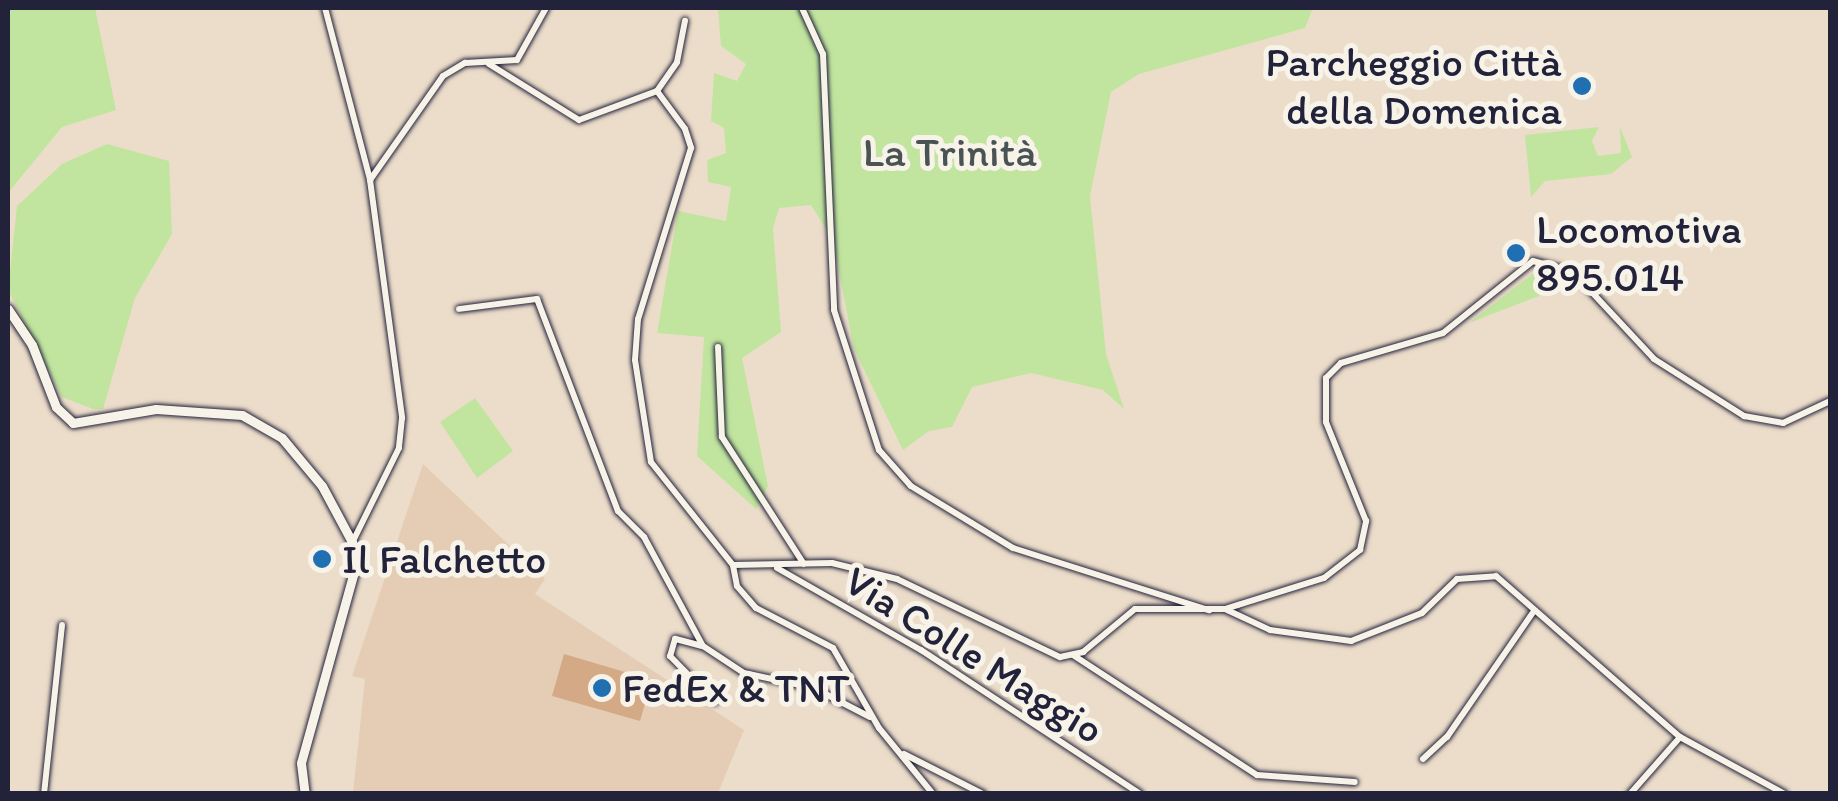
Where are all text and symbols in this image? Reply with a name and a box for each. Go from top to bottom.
place label: Parcheggio Città della Domenica [1265,37,1562,136]
marker: Parcheggio Città della Domenica [1571,75,1593,97]
park label: La Trinità [864,127,1036,177]
place label: Locomotiva 895.014 [1536,204,1742,302]
marker: Locomotiva 895.014 [1505,242,1527,264]
place label: Il Falchetto [342,534,546,584]
marker: Il Falchetto [311,548,333,570]
street label: Via Colle Maggio [835,555,1113,755]
place label: FedEx & TNT [622,663,850,713]
marker: FedEx & TNT [591,677,613,699]

